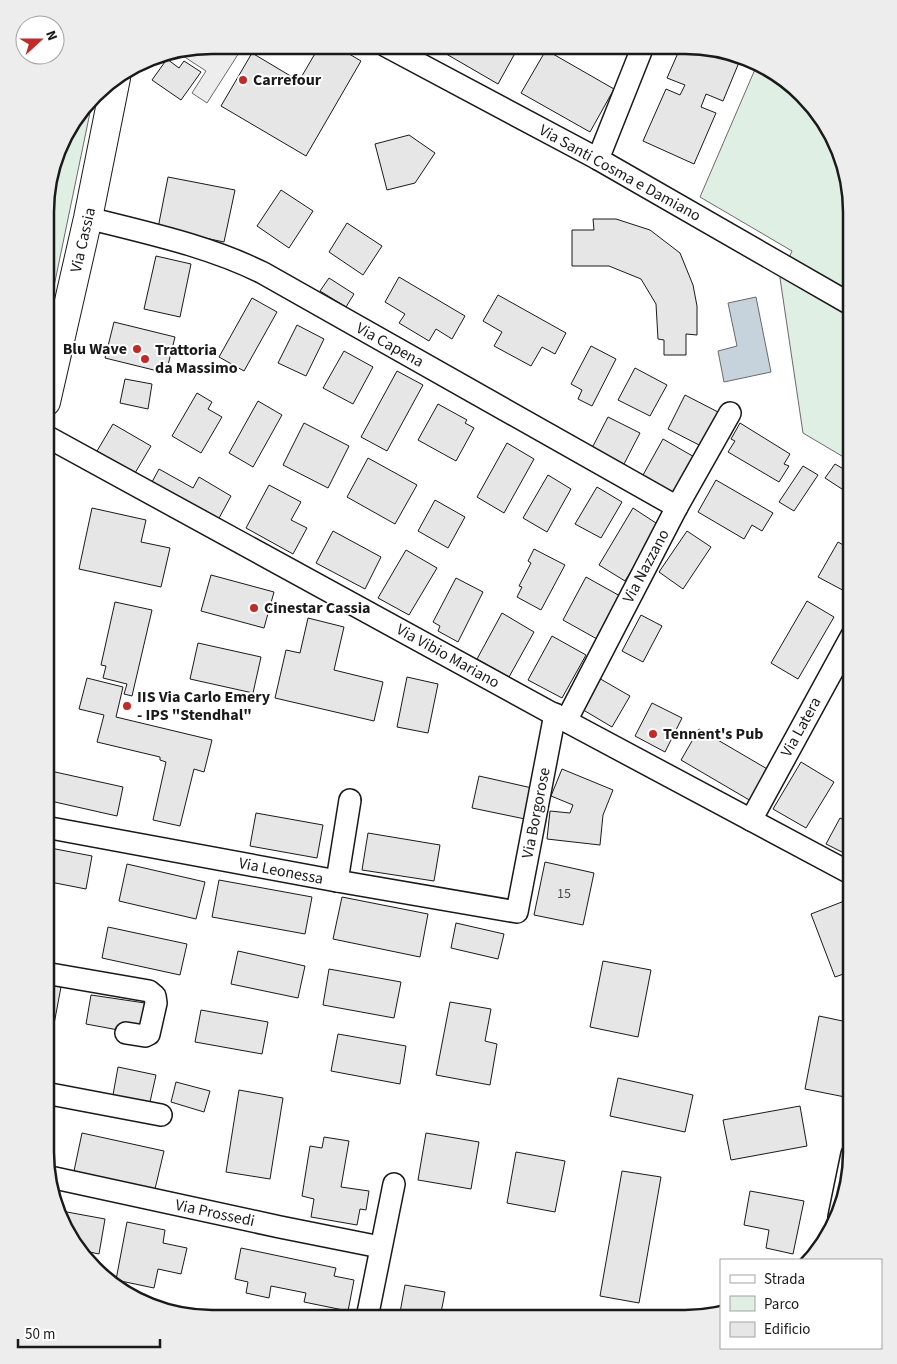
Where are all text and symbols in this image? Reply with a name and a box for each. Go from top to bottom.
north arrow [15,15,65,65]
text: N [40,28,62,44]
place label: Carrefour [253,69,322,91]
marker: Carrefour [237,74,249,86]
street label: Via Santi Cosma e Damiano [535,119,705,227]
street label: Via Cassia [65,205,101,275]
street label: Via Capena [352,317,428,373]
place label: Blu Wave [63,338,127,360]
place label: Trattoria da Massimo [155,339,238,379]
marker: Blu Wave [131,343,143,355]
marker: Trattoria da Massimo [139,353,151,365]
street label: Via Nazzano [617,525,675,607]
place label: Cinestar Cassia [264,597,371,619]
marker: Cinestar Cassia [248,602,260,614]
street label: Via Vibio Mariano [392,619,504,693]
place label: IIS Via Carlo Emery - IPS "Stendhal" [137,686,271,726]
street label: Via Latera [776,693,826,761]
marker: IIS Via Carlo Emery - IPS "Stendhal" [121,700,133,712]
place label: Tennent's Pub [663,723,763,745]
marker: Tennent's Pub [647,728,659,740]
street label: Via Borgorose [516,766,556,860]
street label: Via Leonessa [237,852,325,890]
house number: 15 [557,884,571,904]
street label: Via Prossedi [173,1194,257,1232]
legend [720,1259,882,1349]
text: Strada [764,1269,805,1290]
text: Parco [764,1294,799,1315]
scale bar [18,1316,160,1348]
text: Edificio [764,1319,811,1340]
text: 50 m [25,1324,55,1345]

